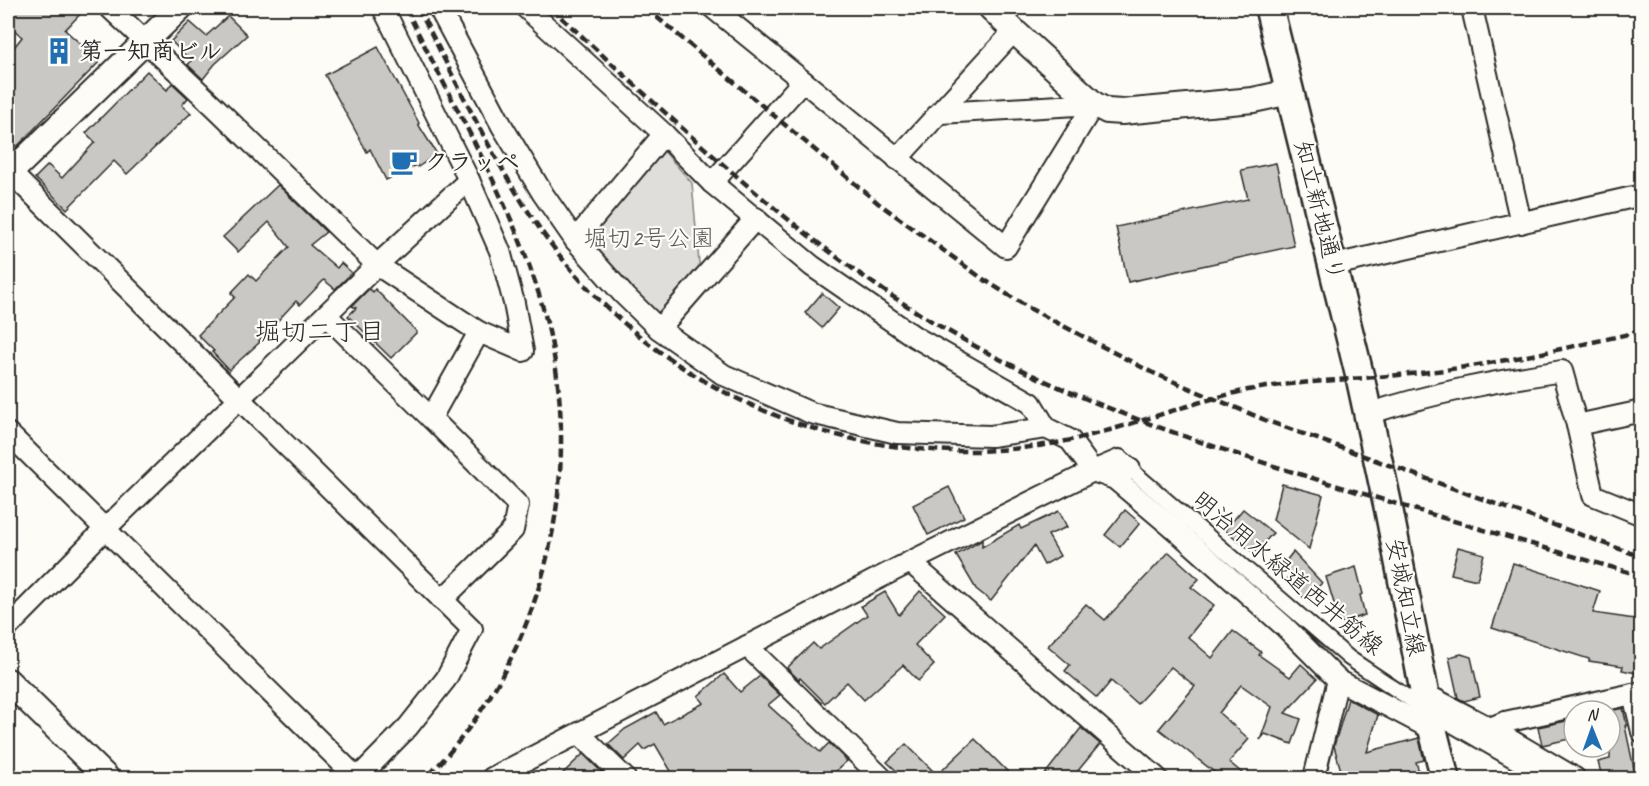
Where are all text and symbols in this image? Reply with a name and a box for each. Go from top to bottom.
building icon: 第一知商ビル [44,36,74,66]
place label: 第一知商ビル [79,36,223,66]
street label: 知立新地通り [1288,138,1352,284]
cafe icon: クラッペ [389,147,419,177]
place label: クラッペ [424,147,520,177]
park label: 堀切2号公園 [584,223,714,253]
district label: 堀切二丁目 [255,315,385,348]
street label: 明治用水緑道西井筋線 [1186,484,1390,662]
street label: 安城知立線 [1380,535,1432,659]
north arrow [1562,699,1622,759]
text: N [1587,705,1600,725]

